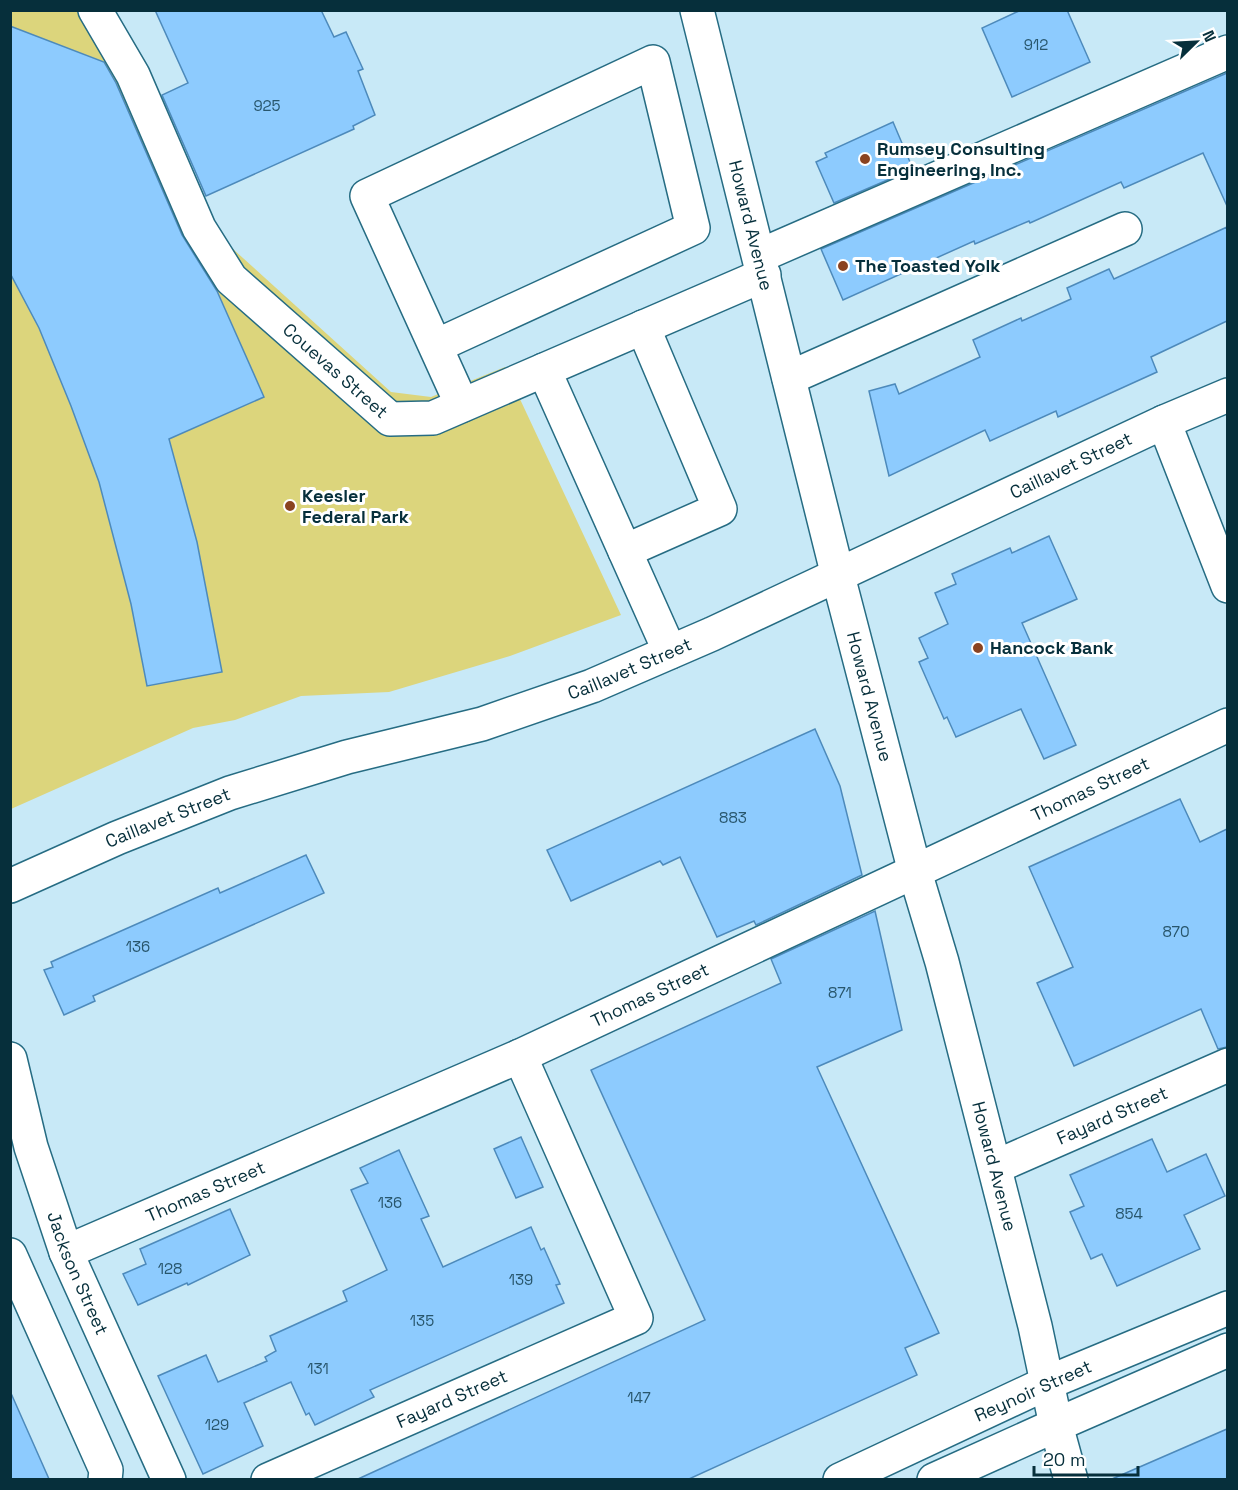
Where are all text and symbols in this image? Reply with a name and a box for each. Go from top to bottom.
north arrow [1166,12,1226,72]
text: N [1197,27,1221,45]
house number: 912 [1024,35,1048,54]
house number: 925 [253,96,281,115]
place label: Rumsey Consulting Engineering, Inc. [877,137,1045,181]
marker: Rumsey Consulting Engineering, Inc. [858,152,872,166]
street label: Howard Avenue [724,158,778,293]
place label: The Toasted Yolk [855,254,1000,277]
marker: The Toasted Yolk [836,259,850,273]
street label: Couevas Street [278,318,393,423]
street label: Caillavet Street [1006,427,1136,504]
place label: Keesler Federal Park [302,484,409,528]
marker: Keesler Federal Park [283,499,297,513]
street label: Howard Avenue [842,629,898,764]
street label: Caillavet Street [564,632,695,705]
place label: Hancock Bank [990,636,1114,659]
marker: Hancock Bank [971,641,985,655]
street label: Thomas Street [1027,751,1153,826]
street label: Caillavet Street [101,782,234,853]
house number: 883 [719,808,747,827]
house number: 870 [1162,922,1190,941]
house number: 136 [126,937,150,956]
street label: Thomas Street [587,957,712,1032]
house number: 871 [828,983,852,1002]
street label: Fayard Street [1053,1081,1171,1150]
street label: Howard Avenue [967,1099,1022,1234]
street label: Thomas Street [142,1155,269,1227]
house number: 136 [378,1193,402,1212]
house number: 854 [1115,1204,1143,1223]
street label: Jackson Street [42,1208,114,1338]
house number: 128 [158,1259,182,1278]
house number: 139 [509,1270,533,1289]
house number: 135 [410,1311,434,1330]
street label: Reynoir Street [971,1354,1095,1427]
house number: 131 [307,1359,329,1378]
street label: Fayard Street [393,1364,511,1433]
house number: 147 [627,1388,651,1407]
house number: 129 [205,1415,229,1434]
scale bar [1034,1439,1138,1477]
text: 20 m [1043,1448,1086,1471]

